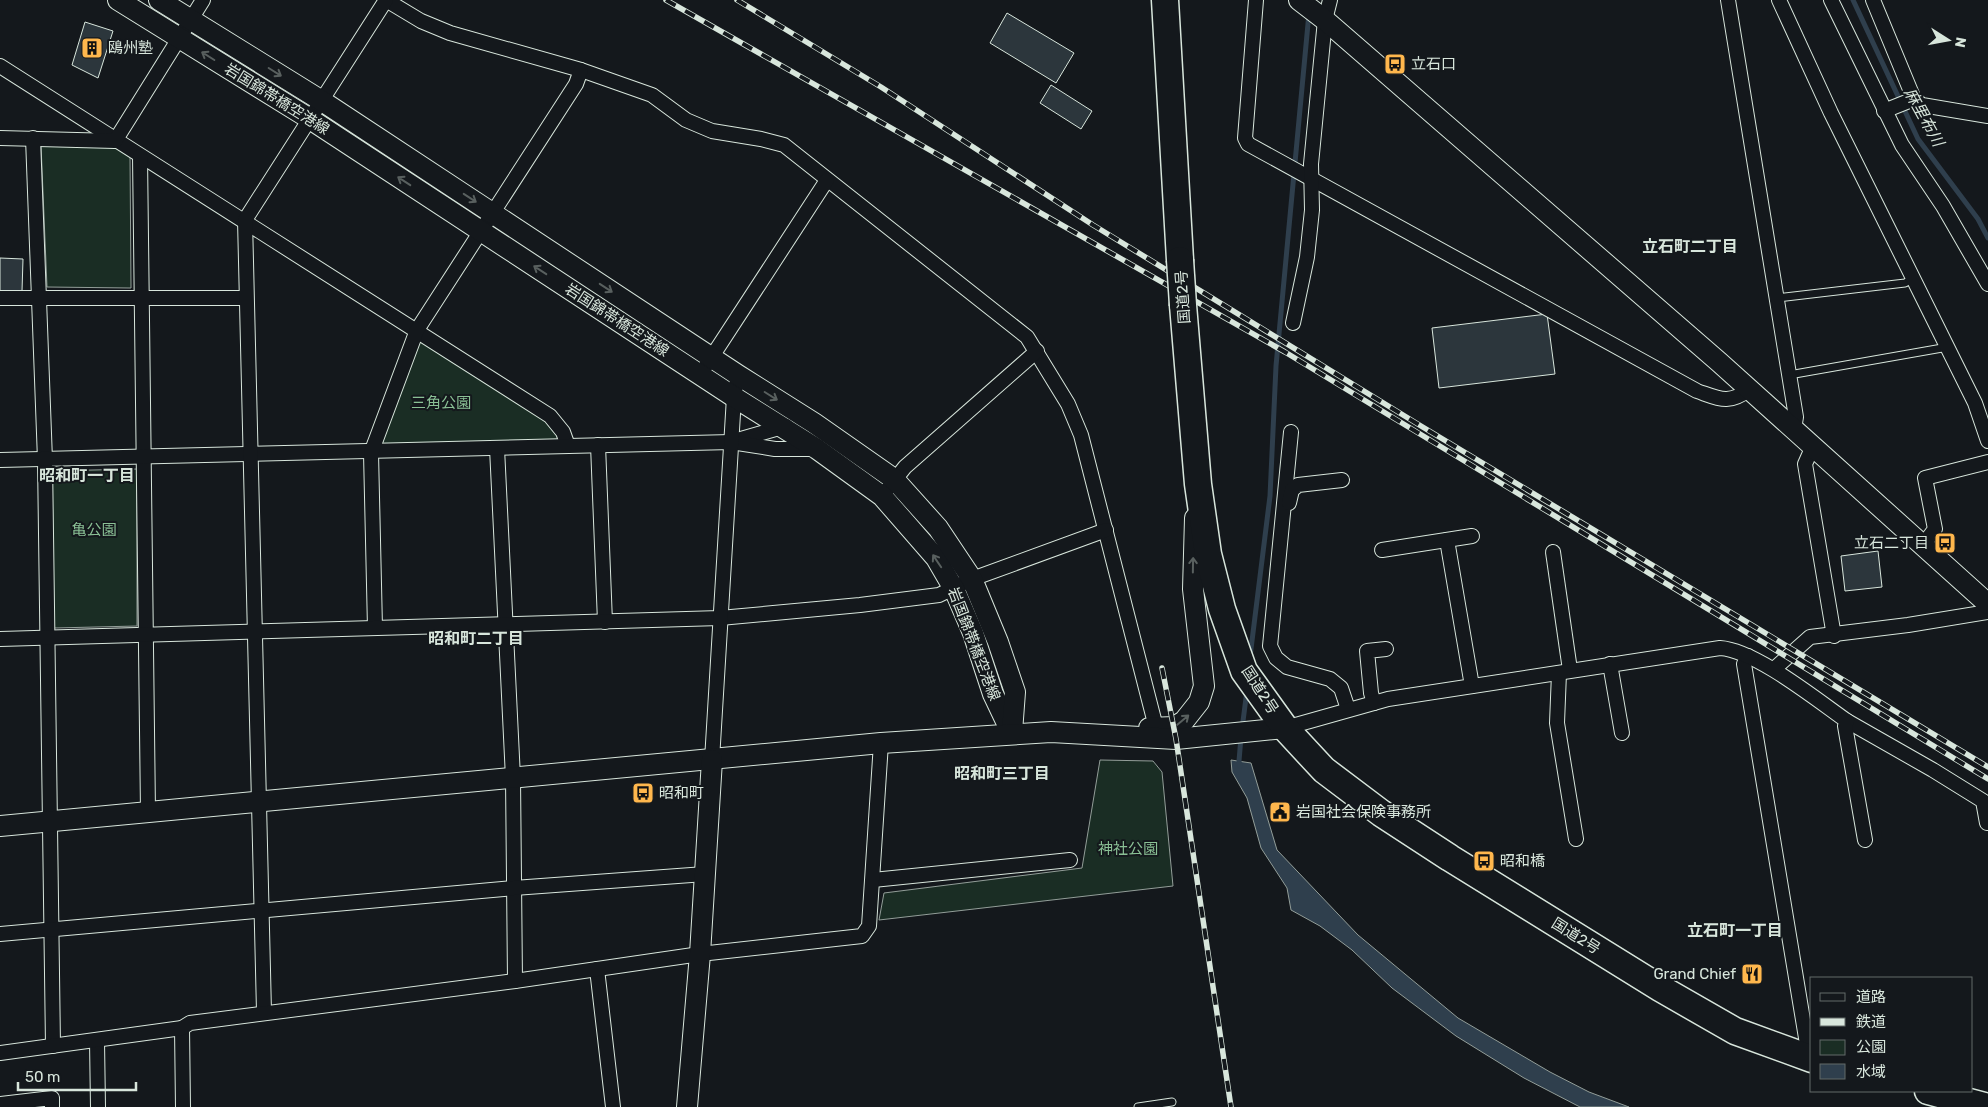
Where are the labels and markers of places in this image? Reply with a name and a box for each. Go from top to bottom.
building icon: 鴎州塾 [80,36,104,60]
place label: 鴎州塾 [108,39,153,57]
bus stop icon: 立石口 [1383,52,1407,76]
place label: 立石口 [1411,55,1456,73]
bus stop icon: 立石二丁目 [1933,531,1957,555]
place label: 立石二丁目 [1854,534,1929,552]
bus stop icon: 昭和町 [631,781,655,805]
place label: 昭和町 [659,784,704,802]
public building icon: 岩国社会保険事務所 [1268,800,1292,824]
place label: 岩国社会保険事務所 [1296,803,1431,821]
bus stop icon: 昭和橋 [1472,849,1496,873]
place label: 昭和橋 [1500,852,1545,870]
restaurant icon: Grand Chief [1740,962,1764,986]
place label: Grand Chief [1653,965,1736,983]

